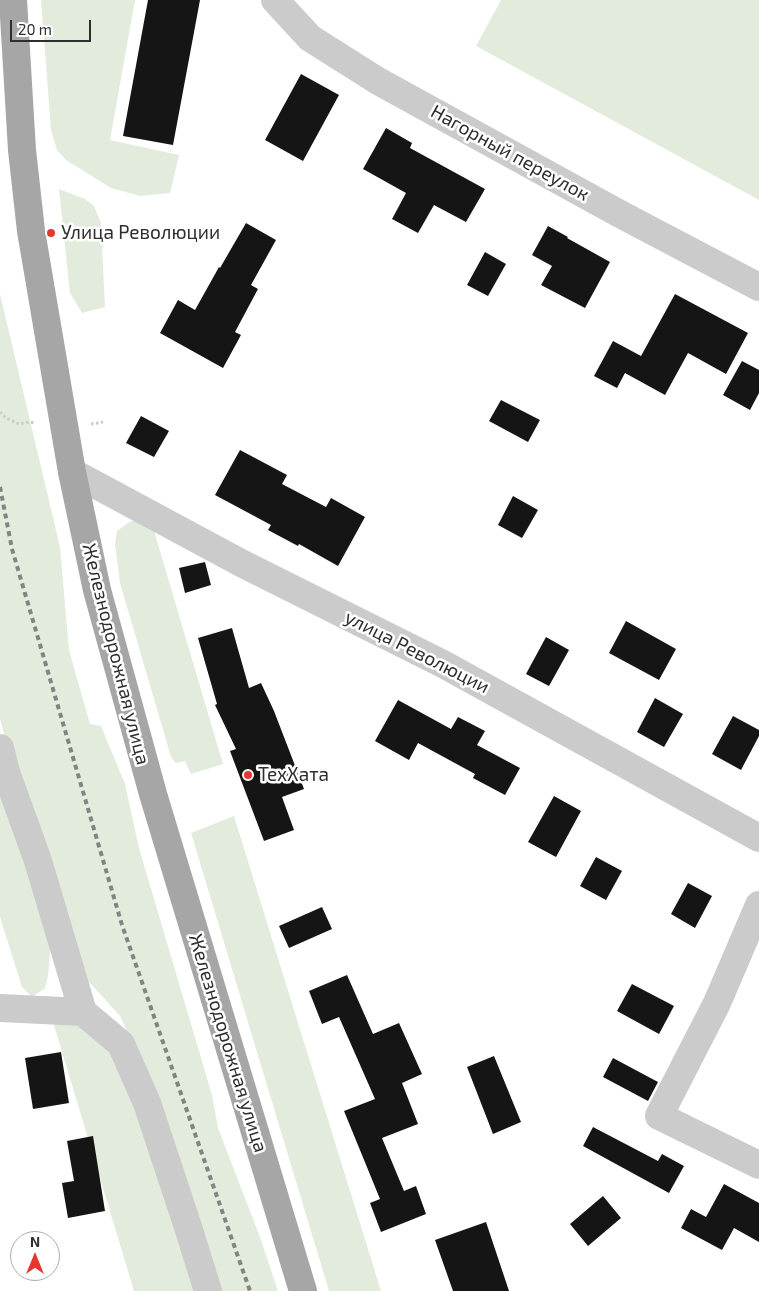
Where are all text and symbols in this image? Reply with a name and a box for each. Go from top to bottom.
scale bar [12,10,94,42]
text: 20 m [18,20,52,38]
street label: Нагорный переулок [427,100,593,206]
place label: Улица Революции [61,222,220,244]
marker: Улица Революции [45,227,57,239]
street label: Железнодорожная улица [77,541,155,767]
street label: улица Революции [341,606,493,698]
place label: ТехХата [258,764,329,786]
marker: ТехХата [242,769,254,781]
street label: Железнодорожная улица [184,931,272,1155]
north arrow [10,1231,60,1281]
text: N [30,1233,40,1250]

